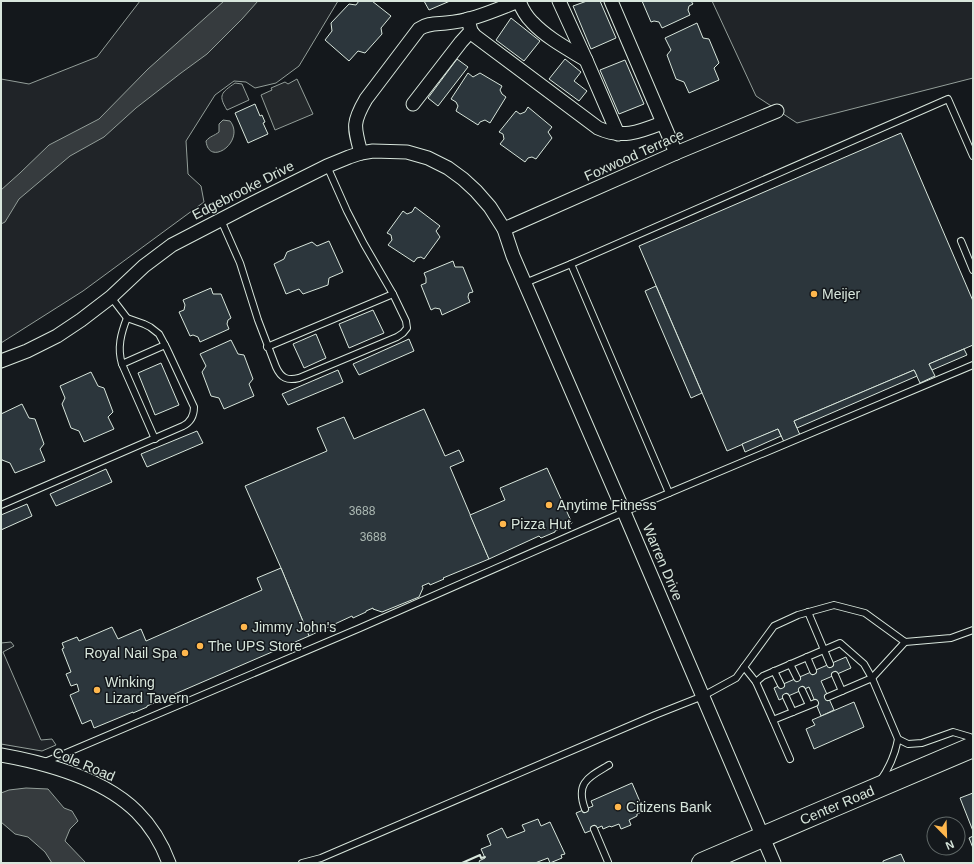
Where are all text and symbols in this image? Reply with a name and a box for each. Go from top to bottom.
street label: Foxwood Terrace [582,126,686,184]
street label: Edgebrooke Drive [189,157,297,223]
place label: Meijer [822,286,860,302]
marker: Meijer [809,289,819,299]
place label: Anytime Fitness [557,497,657,513]
marker: Anytime Fitness [544,500,554,510]
house number: 3688 [349,504,376,518]
place label: Pizza Hut [511,516,571,532]
marker: Pizza Hut [498,519,508,529]
street label: Warren Drive [640,521,686,603]
house number: 3688 [360,530,387,544]
place label: Jimmy John's [252,619,336,635]
marker: Jimmy John's [239,622,249,632]
place label: The UPS Store [208,638,302,654]
marker: The UPS Store [195,641,205,651]
place label: Royal Nail Spa [84,645,177,661]
marker: Royal Nail Spa [180,648,190,658]
place label: Winking Lizard Tavern [105,674,189,706]
marker: Winking Lizard Tavern [92,685,102,695]
street label: Cole Road [50,744,118,784]
street label: Center Road [797,782,877,828]
place label: Citizens Bank [626,799,713,815]
marker: Citizens Bank [613,802,623,812]
north arrow [926,816,966,856]
text: N [944,838,956,852]

